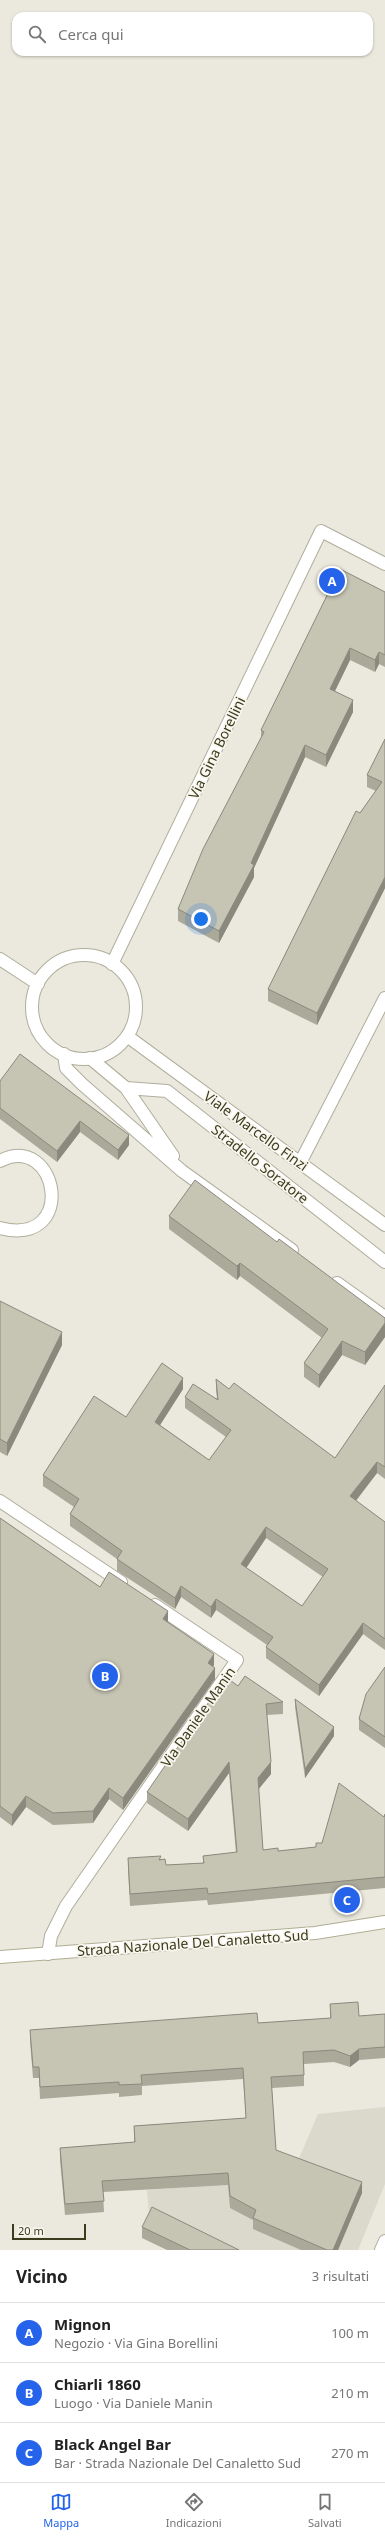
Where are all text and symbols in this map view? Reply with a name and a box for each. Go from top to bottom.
search box [12,12,373,56]
icon: search [26,23,48,45]
text: Cerca qui [58,24,124,44]
pin: A [319,566,345,596]
street label: Via Gina Borellini [184,693,250,802]
your location [191,909,211,929]
street label: Viale Marcello Finzi [200,1086,312,1175]
street label: Stradello Soratore [208,1120,313,1208]
pin: B [92,1661,118,1691]
street label: Via Daniele Manin [156,1663,239,1771]
pin: C [334,1885,360,1915]
street label: Strada Nazionale Del Canaletto Sud [76,1925,309,1960]
scale bar [12,2222,86,2241]
text: 20 m [18,2223,44,2238]
text: Vicino [16,2265,68,2288]
text: 3 risultati [312,2267,369,2285]
text: Mignon [54,2314,111,2334]
text: A [25,2324,34,2342]
text: 100 m [331,2324,369,2342]
text: Negozio · Via Gina Borellini [54,2334,218,2352]
text: Chiarli 1860 [54,2374,141,2394]
text: B [25,2384,33,2402]
text: 210 m [331,2384,369,2402]
text: Luogo · Via Daniele Manin [54,2394,213,2412]
text: Black Angel Bar [54,2434,171,2454]
text: C [25,2444,33,2462]
text: 270 m [331,2444,369,2462]
text: Bar · Strada Nazionale Del Canaletto Sud [54,2454,301,2472]
tab: Mappa [43,2491,79,2530]
tab: Indicazioni [166,2491,222,2530]
tab: Salvati [308,2491,342,2530]

